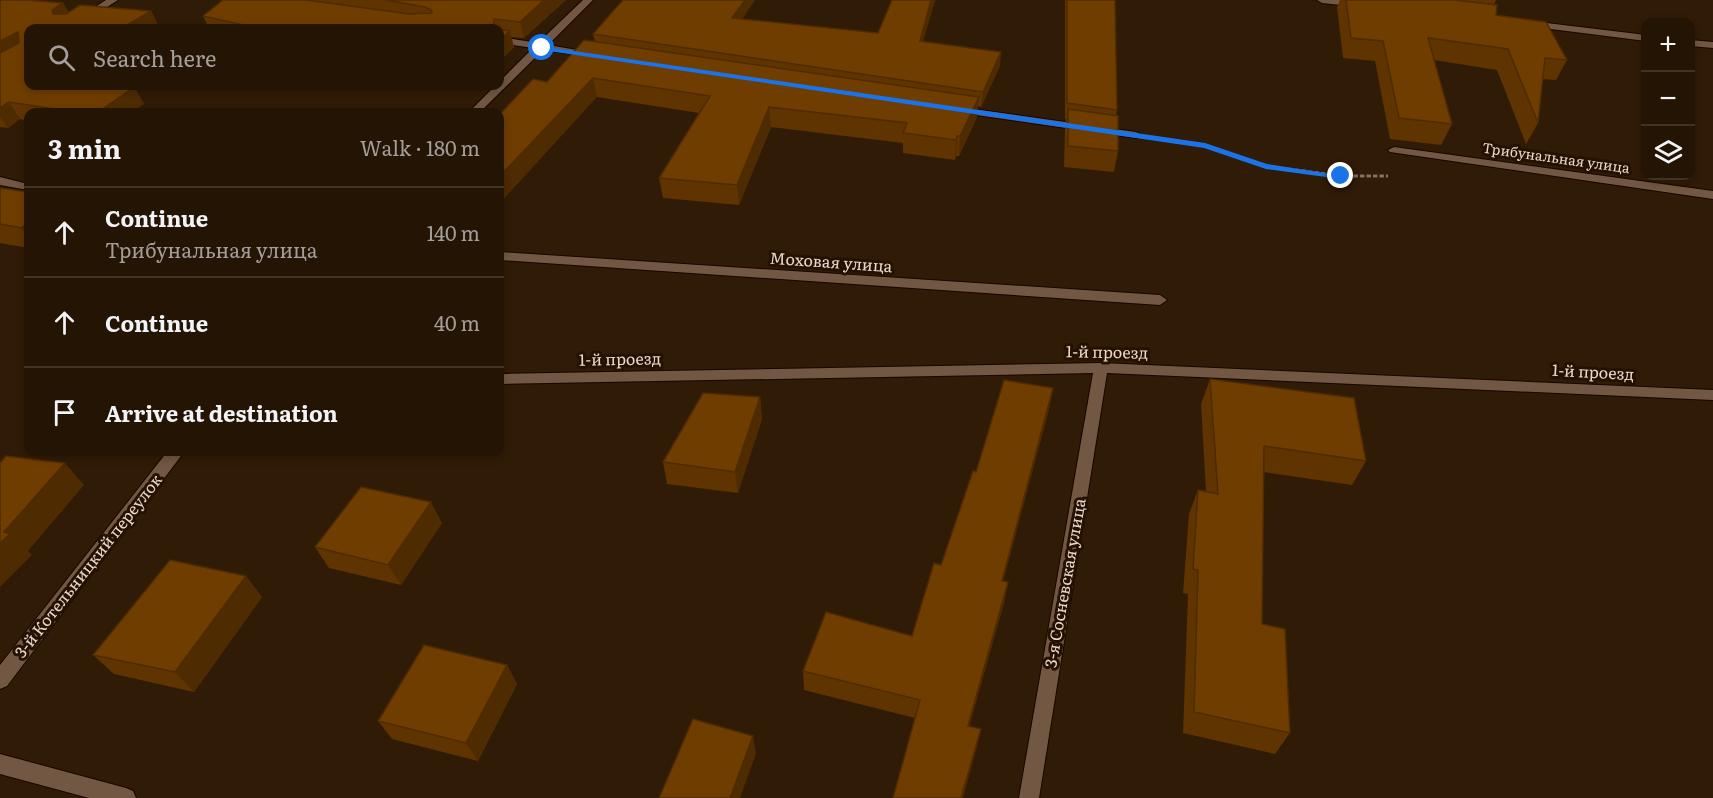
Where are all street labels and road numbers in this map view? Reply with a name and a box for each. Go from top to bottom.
street label: Трибунальная улица [1481,137,1632,177]
street label: Моховая улица [769,245,894,277]
street label: 1-й проезд [1066,338,1148,364]
street label: 1-й проезд [579,345,661,371]
street label: 1-й проезд [1551,357,1635,385]
street label: 3-й Котельницкий переулок [8,468,167,662]
street label: 3-я Сосневская улица [1037,496,1091,669]

